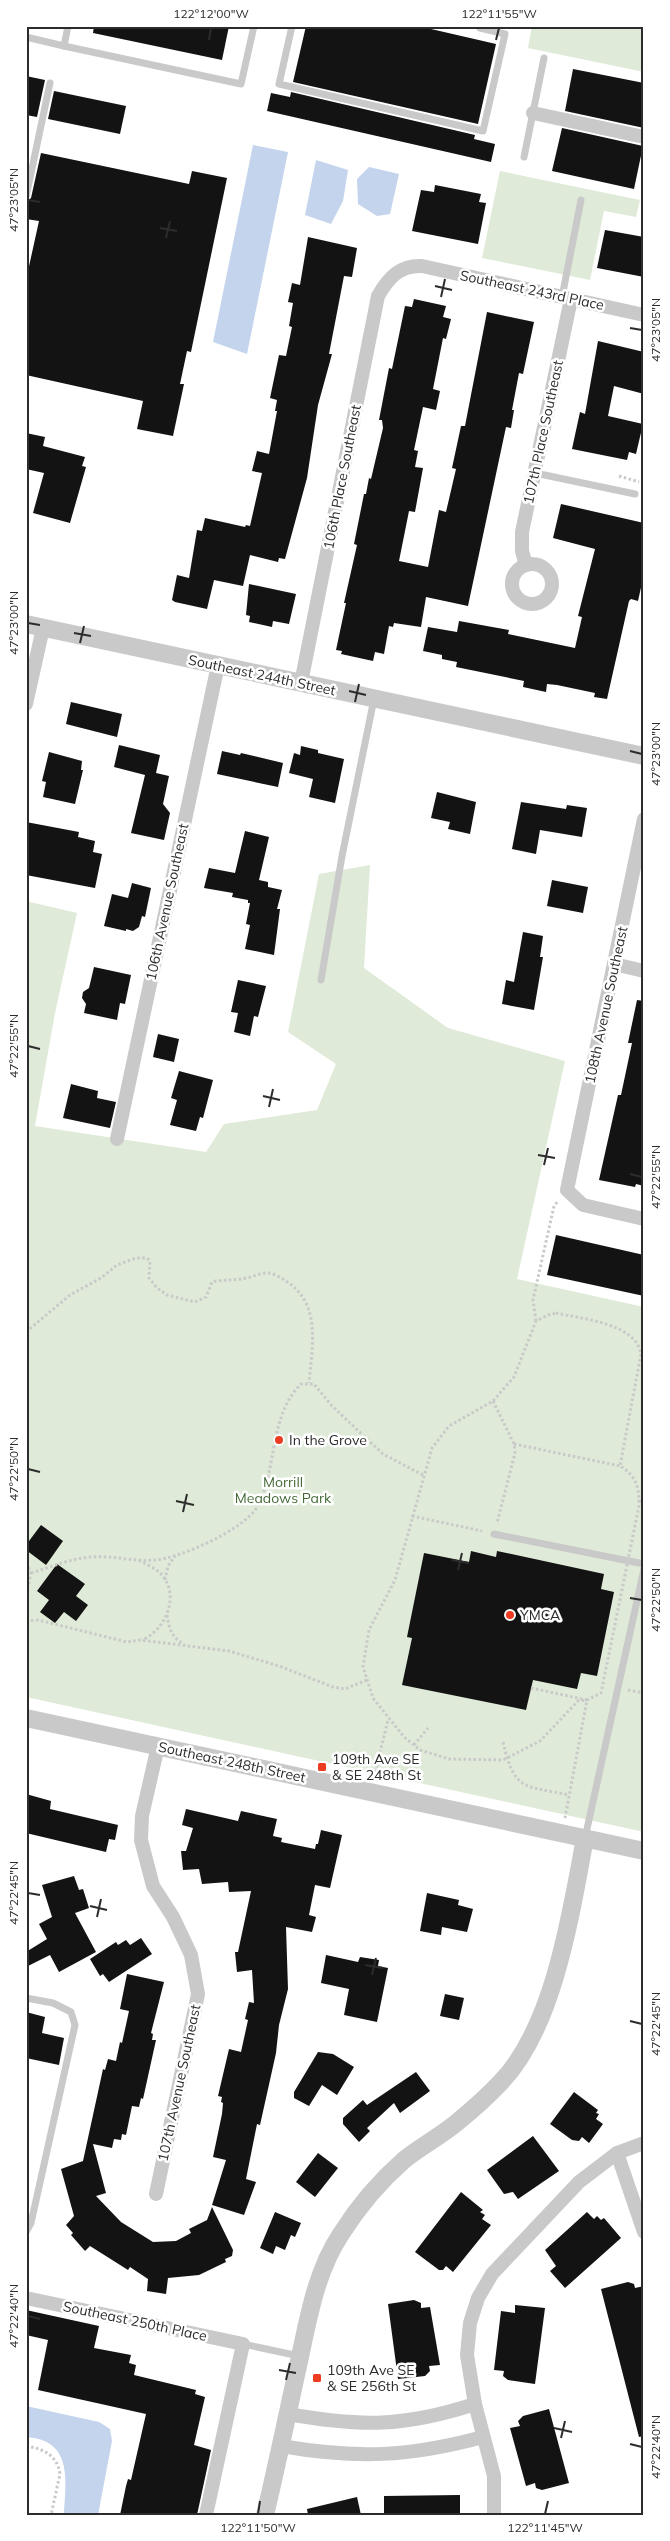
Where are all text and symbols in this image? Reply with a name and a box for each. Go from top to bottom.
text: 122°12'00"W [173,6,249,21]
text: 122°11'55"W [461,6,537,21]
text: 47°23'05"N [6,168,21,232]
street label: Southeast 243rd Place [458,266,606,314]
text: 47°23'05"N [648,298,663,362]
street label: 107th Place Southeast [519,358,567,506]
street label: 106th Place Southeast [319,403,365,551]
text: 47°23'00"N [6,591,21,655]
street label: Southeast 244th Street [187,651,337,699]
text: 47°23'00"N [648,722,663,786]
street label: 106th Avenue Southeast [142,822,192,982]
street label: 108th Avenue Southeast [581,925,631,1085]
text: 47°22'55"N [6,1014,21,1078]
text: 47°22'55"N [648,1145,663,1209]
place label: In the Grove [289,1431,367,1449]
marker: In the Grove [273,1434,285,1446]
text: 47°22'50"N [6,1437,21,1501]
park label: Morrill Meadows Park [235,1473,332,1507]
text: 47°22'50"N [648,1568,663,1632]
place label: YMCA [519,1606,561,1624]
marker: YMCA [504,1609,516,1621]
street label: Southeast 248th Street [157,1738,307,1786]
place label: 109th Ave SE & SE 248th St [332,1750,421,1784]
marker: 109th Ave SE & SE 248th St [316,1761,328,1773]
text: 47°22'45"N [6,1861,21,1925]
text: 47°22'45"N [648,1992,663,2056]
street label: 107th Avenue Southeast [154,2003,204,2163]
text: 47°22'40"N [6,2284,21,2348]
street label: Southeast 250th Place [61,2297,209,2345]
place label: 109th Ave SE & SE 256th St [327,2361,416,2395]
marker: 109th Ave SE & SE 256th St [311,2372,323,2384]
text: 47°22'40"N [648,2415,663,2479]
text: 122°11'50"W [220,2520,296,2535]
text: 122°11'45"W [507,2520,583,2535]

